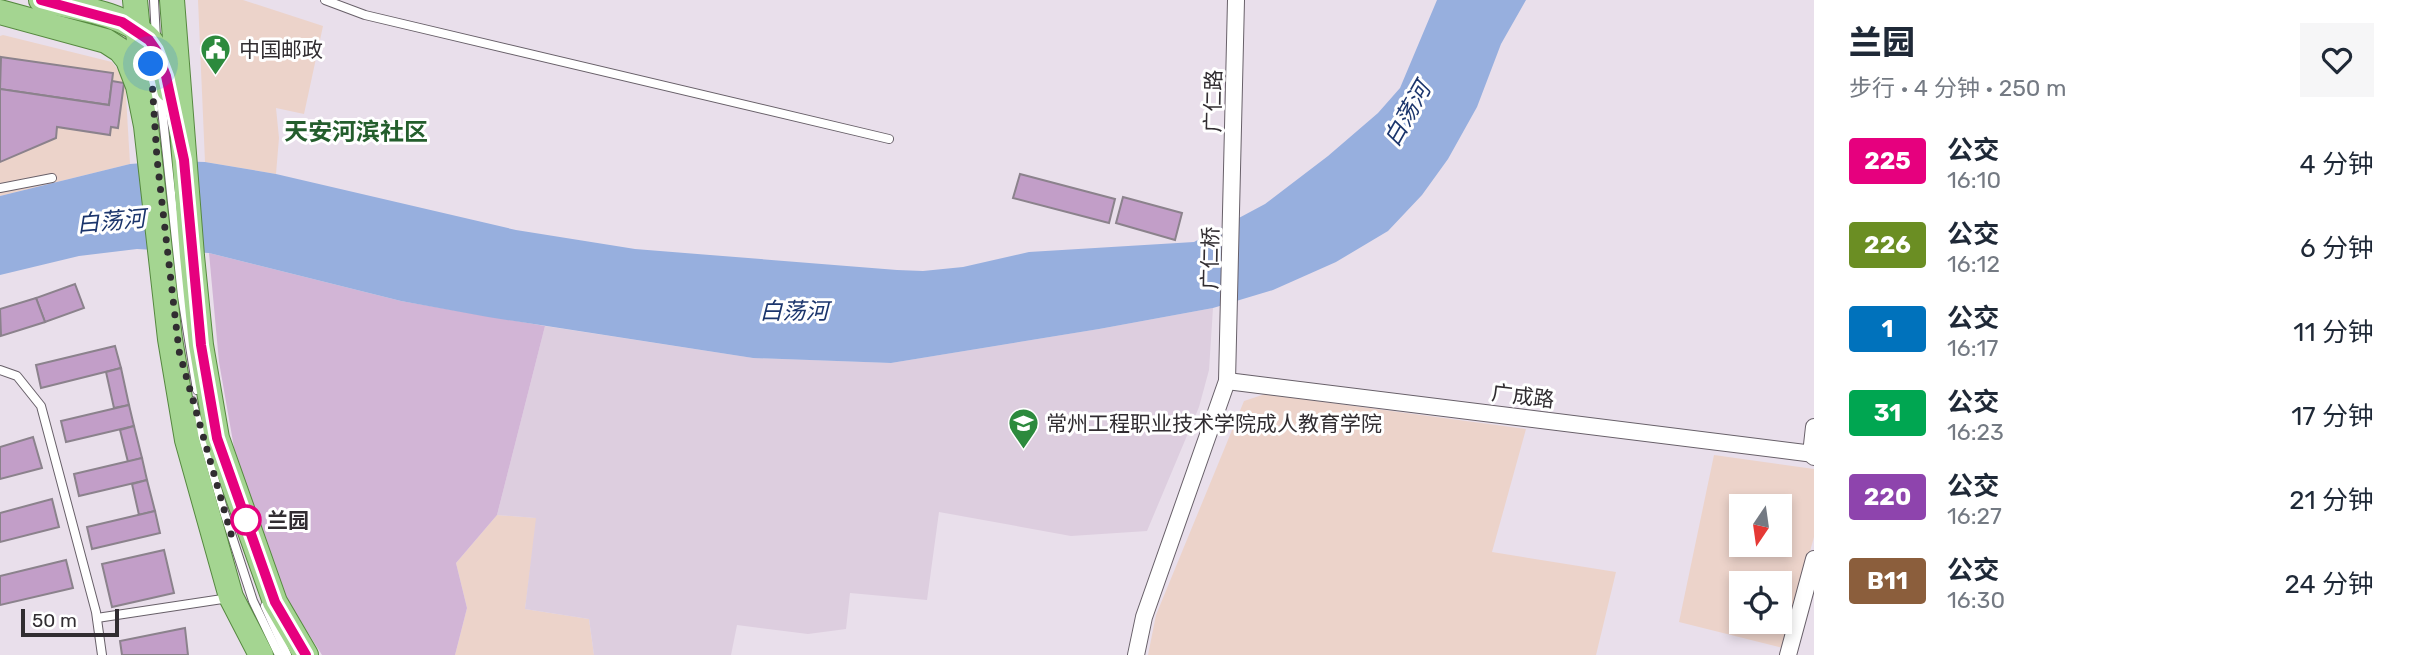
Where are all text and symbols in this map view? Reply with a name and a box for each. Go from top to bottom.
text: 兰园 [1849,23,1915,62]
button: heart [2300,23,2374,97]
public building icon: 中国邮政 [199,32,233,76]
place label: 中国邮政 [239,37,323,62]
your location [133,46,168,81]
street label: 广仁路 [1200,69,1226,133]
water label: 白荡河 [1378,74,1438,151]
text: 步行 · 4 分钟 · 250 m [1849,74,2067,102]
district label: 天安河滨社区 [284,118,428,146]
text: 公交 [1947,135,1999,166]
text: 225 [1864,147,1911,175]
text: 4 分钟 [2299,149,2374,180]
text: 16:10 [1947,166,2001,194]
water label: 白荡河 [75,204,151,238]
text: 公交 [1947,219,1999,250]
street label: 广仁桥 [1197,226,1223,290]
text: 226 [1864,231,1911,259]
text: 6 分钟 [2300,233,2374,264]
text: 16:12 [1947,250,2000,278]
water label: 白荡河 [760,297,833,325]
text: 公交 [1947,303,1999,334]
text: 1 [1882,315,1893,343]
text: 11 分钟 [2293,317,2374,348]
text: 16:17 [1947,334,1998,362]
street label: 广成路 [1490,380,1556,412]
text: 公交 [1947,387,1999,418]
text: 31 [1874,399,1901,427]
text: 17 分钟 [2291,401,2374,432]
school or university icon: 常州工程职业技术学院成人教育学院 [1006,406,1040,450]
place label: 常州工程职业技术学院成人教育学院 [1046,411,1382,436]
text: 16:23 [1947,418,2004,446]
text: 公交 [1947,471,1999,502]
text: 220 [1864,483,1911,511]
text: 21 分钟 [2289,485,2374,516]
north arrow [1729,494,1792,556]
map controls [1729,494,1792,634]
text: 16:27 [1947,502,2002,530]
marker: 兰园 [231,505,261,535]
place label: 兰园 [267,508,309,533]
text: 公交 [1947,555,1999,586]
text: B11 [1867,567,1908,595]
text: 24 分钟 [2284,569,2374,600]
button: locate [1729,571,1792,634]
text: 16:30 [1947,586,2005,614]
scale bar [21,606,119,638]
text: 50 m [32,609,77,632]

